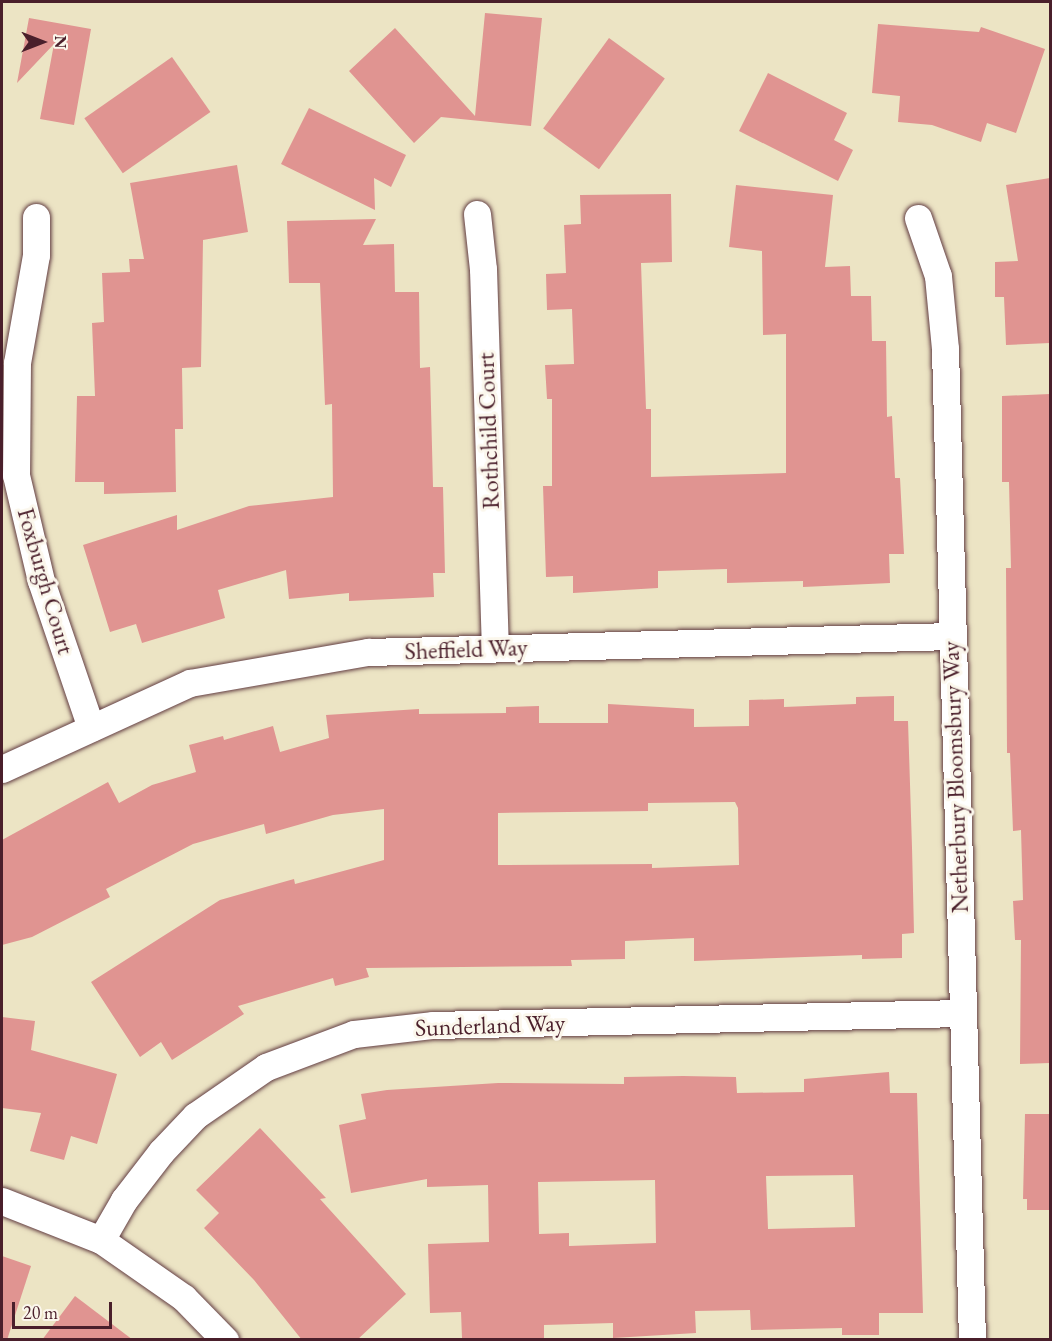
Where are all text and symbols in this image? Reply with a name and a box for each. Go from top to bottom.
north arrow [12,12,72,72]
text: N [50,36,71,48]
street label: Rothchild Court [471,352,505,510]
street label: Foxburgh Court [11,505,81,657]
street label: Sheffield Way [404,632,528,666]
street label: Netherbury Bloomsbury Way [936,641,974,913]
street label: Sunderland Way [414,1008,566,1042]
scale bar [15,1290,116,1328]
text: 20 m [23,1301,58,1324]

